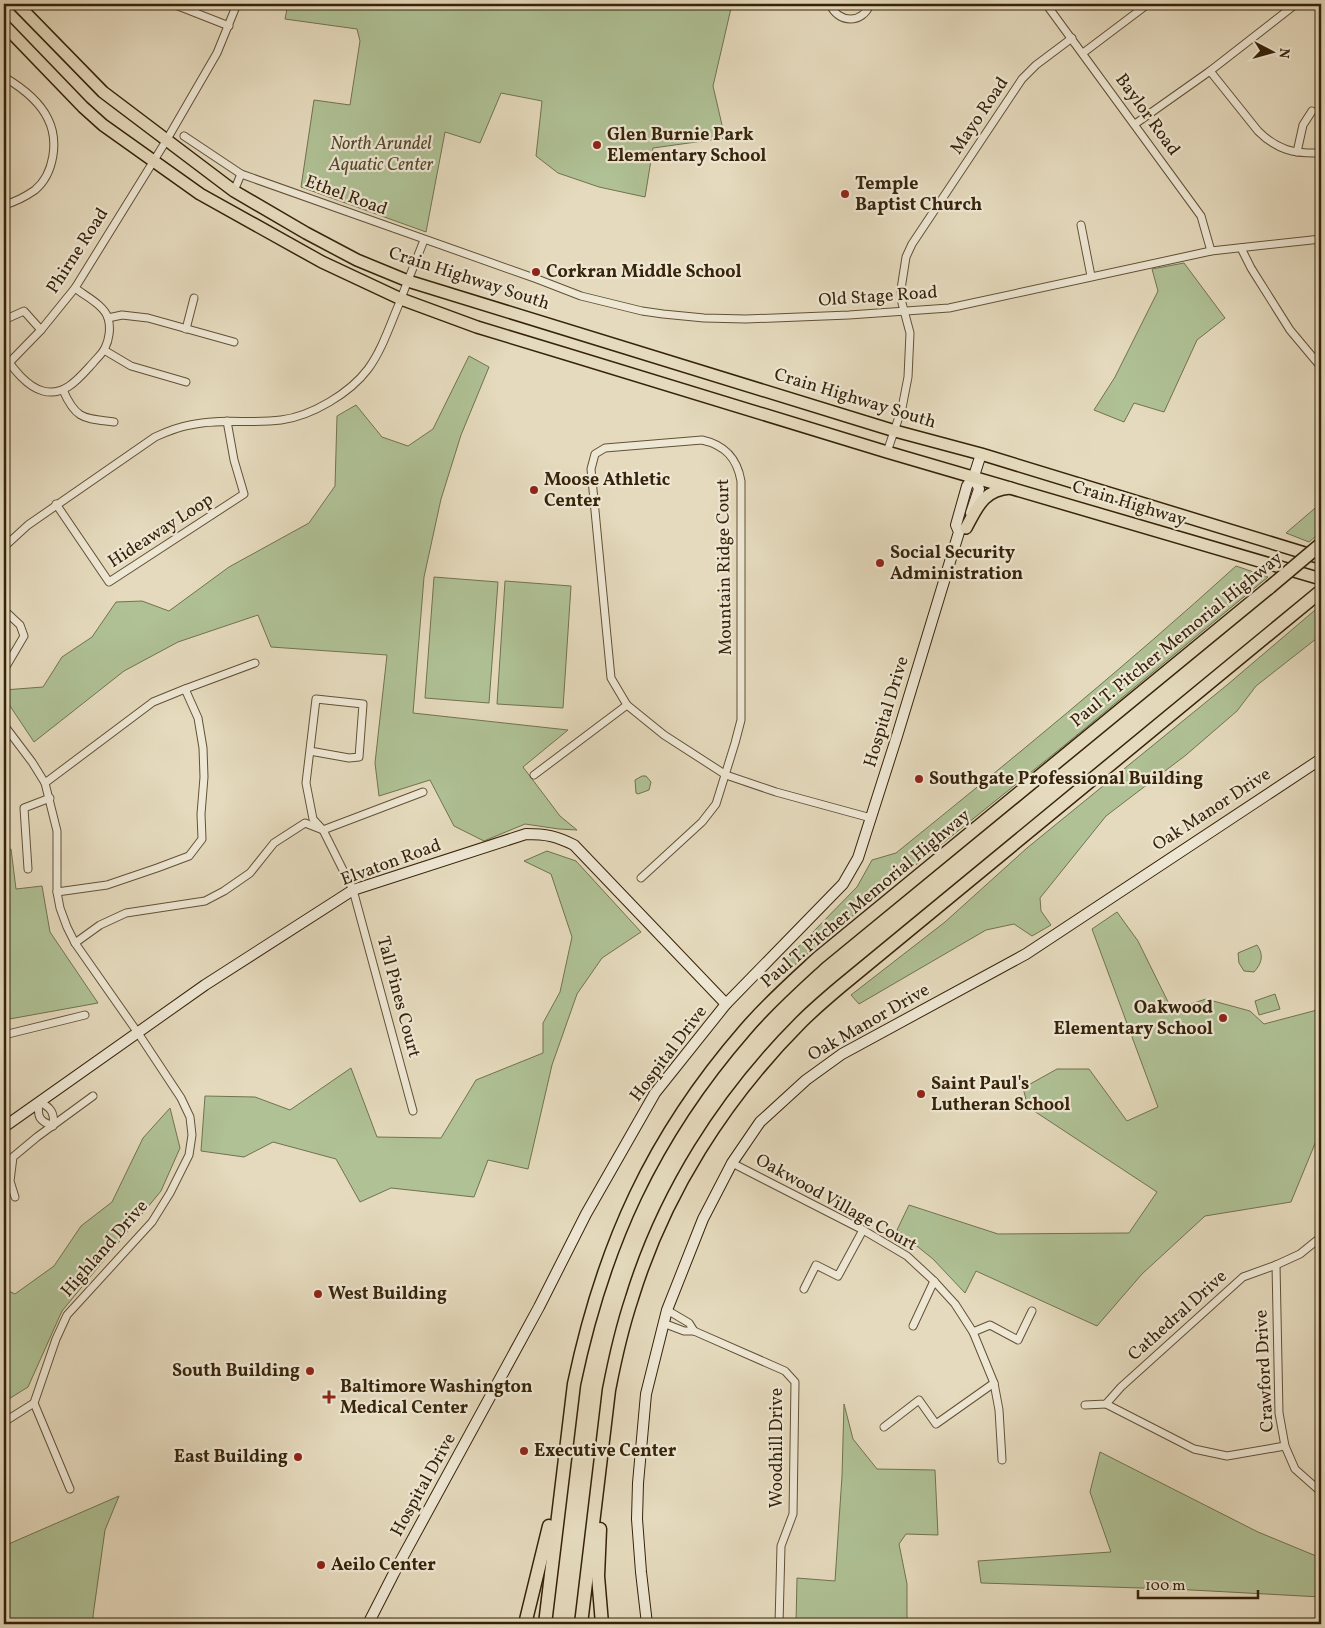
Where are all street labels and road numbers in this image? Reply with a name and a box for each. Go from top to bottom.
street label: Baylor Road [1109,69,1185,161]
street label: Mayo Road [945,72,1015,160]
street label: Ethel Road [301,170,391,222]
street label: Phirne Road [41,203,115,299]
street label: Crain Highway South [385,241,553,317]
street label: Old Stage Road [818,280,938,314]
street label: Crain Highway South [771,362,939,436]
street label: Crain Highway [1069,475,1189,533]
street label: Mountain Ridge Court [711,479,739,655]
street label: Hideaway Loop [104,488,218,574]
street label: Paul T. Pitcher Memorial Highway [1066,546,1289,734]
street label: Hospital Drive [858,653,916,771]
street label: Oak Manor Drive [1148,762,1276,858]
street label: Paul T. Pitcher Memorial Highway [756,804,976,994]
street label: Elvaton Road [337,833,445,893]
street label: Tall Pines Court [370,934,426,1060]
street label: Oak Manor Drive [804,978,934,1068]
street label: Hospital Drive [624,1001,714,1107]
street label: Oakwood Village Court [751,1148,921,1258]
street label: Highland Drive [56,1195,154,1303]
street label: Cathedral Drive [1123,1265,1233,1367]
street label: Crawford Drive [1249,1309,1281,1433]
street label: Woodhill Drive [765,1388,790,1508]
street label: Hospital Drive [385,1429,463,1541]

